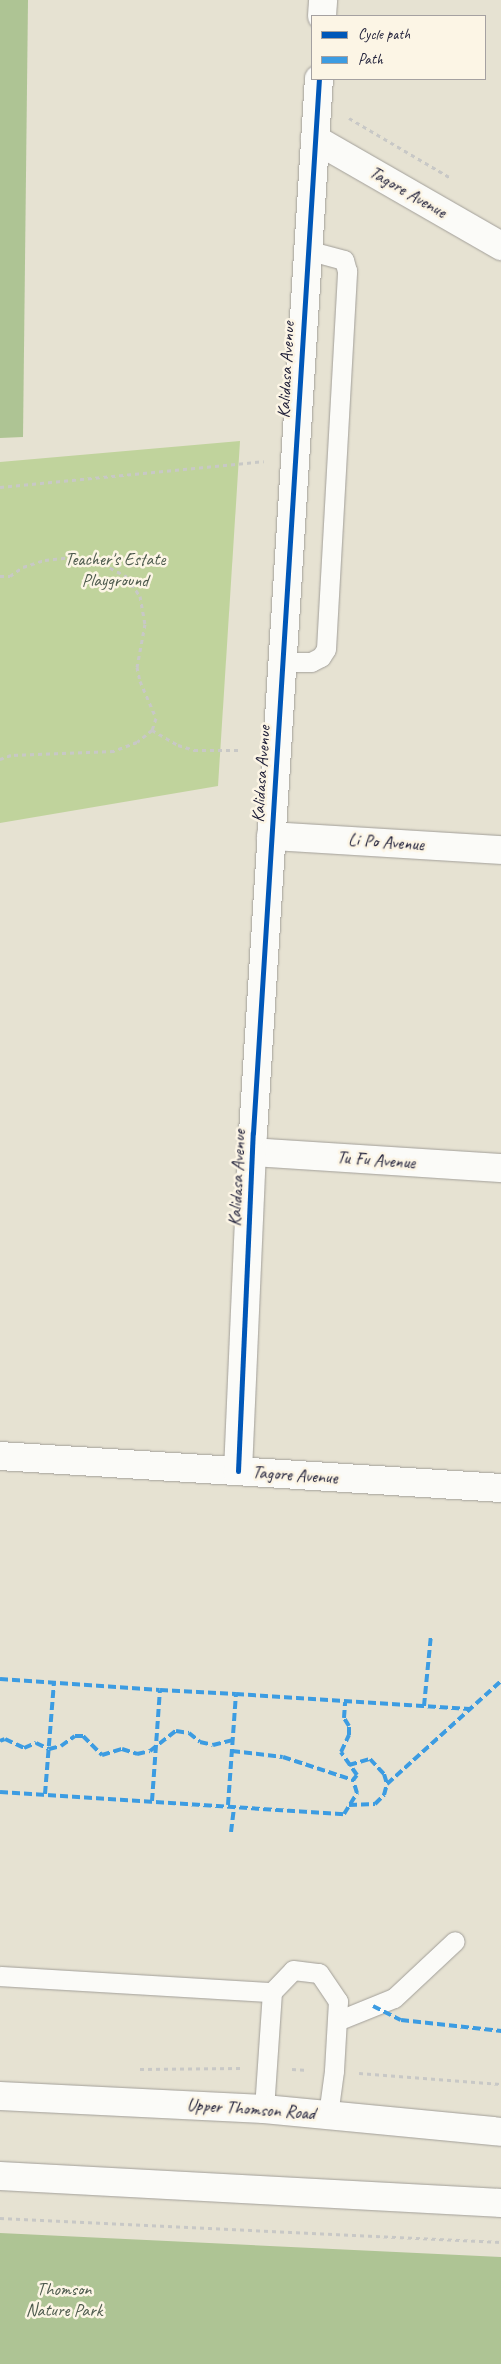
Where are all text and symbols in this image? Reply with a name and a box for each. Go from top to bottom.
legend [311,15,486,80]
text: Cycle path [358,25,410,44]
text: Path [358,50,383,69]
street label: Tagore Avenue [366,161,450,223]
street label: Kalidasa Avenue [273,321,299,419]
park label: Teacher's Estate Playground [65,549,165,592]
street label: Kalidasa Avenue [247,725,275,823]
street label: Li Po Avenue [348,829,424,855]
street label: Kalidasa Avenue [224,1129,250,1227]
street label: Tu Fu Avenue [336,1147,416,1173]
street label: Tagore Avenue [252,1461,338,1489]
street label: Upper Thomson Road [186,2094,316,2124]
park label: Thomson Nature Park [26,2279,102,2322]

